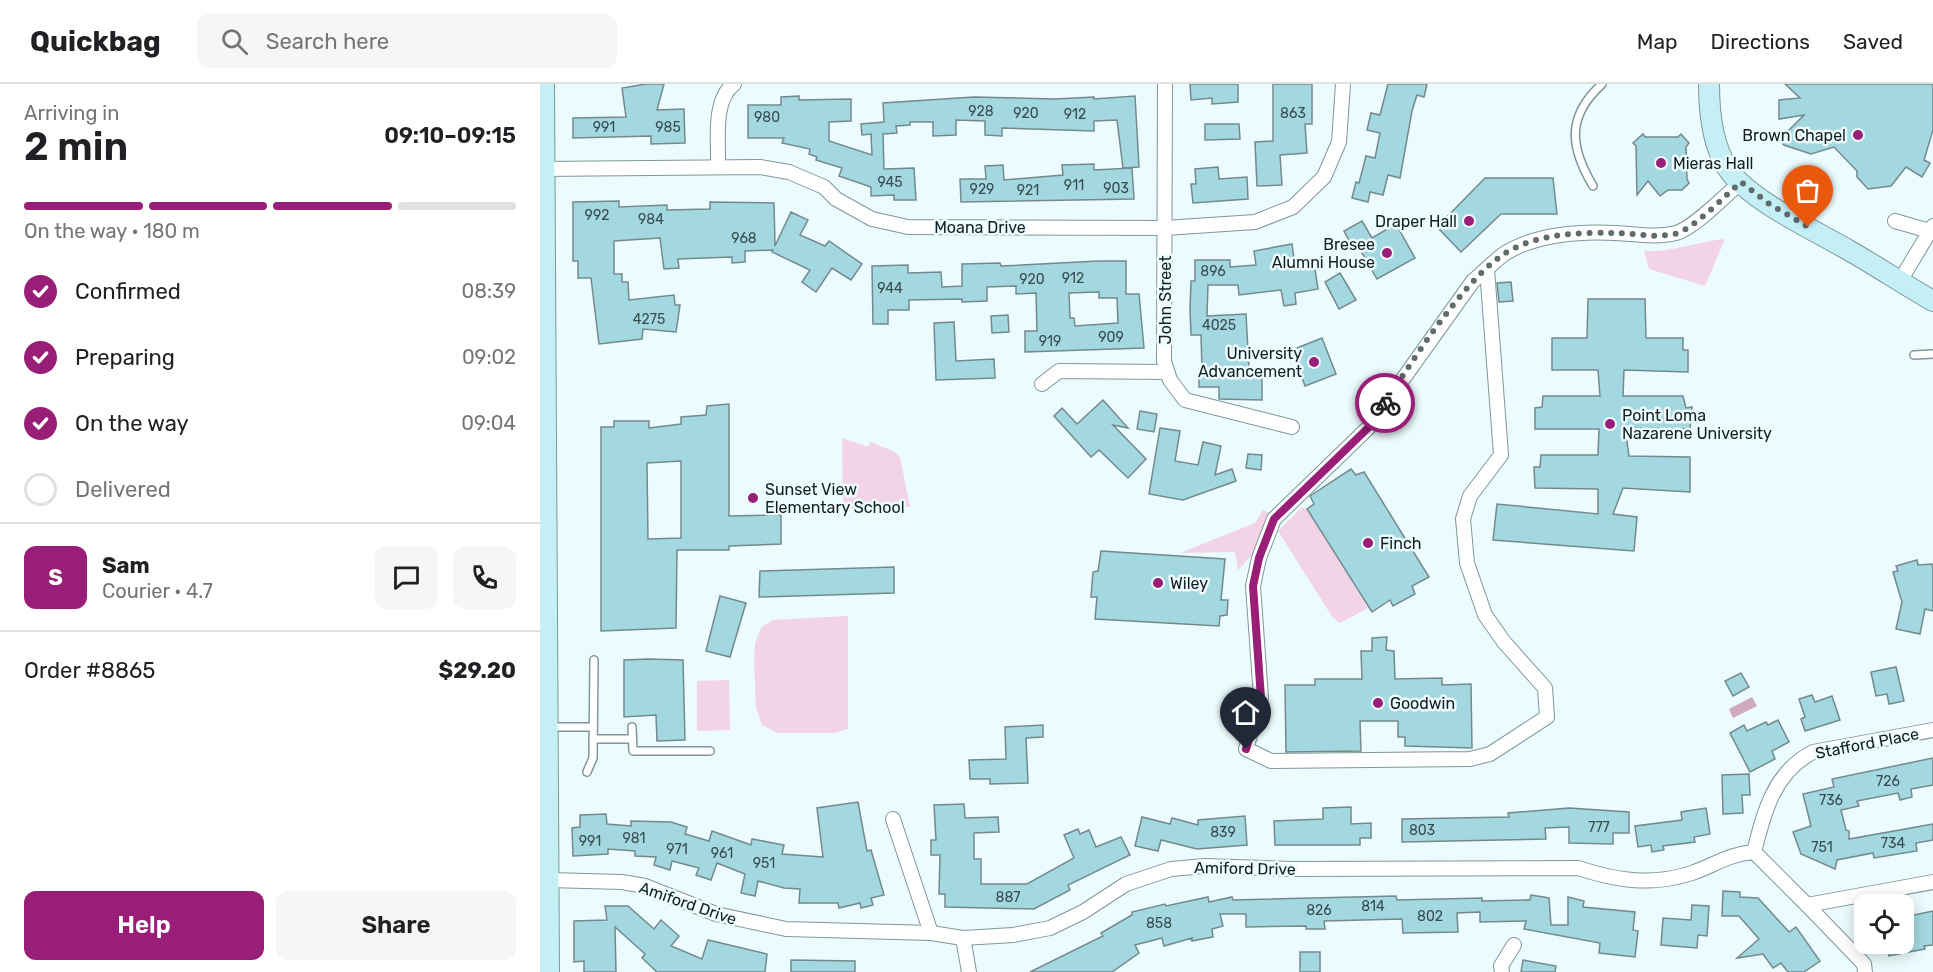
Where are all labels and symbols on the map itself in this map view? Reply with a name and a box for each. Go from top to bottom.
house number: 928 [968,103,994,120]
house number: 920 [1013,105,1039,122]
house number: 863 [1280,105,1306,122]
house number: 912 [1064,106,1086,123]
house number: 980 [754,109,780,126]
house number: 991 [593,119,615,136]
house number: 985 [655,119,681,136]
place label: Brown Chapel [1742,126,1846,145]
marker: Brown Chapel [1851,128,1865,142]
place label: Mieras Hall [1673,154,1753,173]
marker: Mieras Hall [1654,156,1668,170]
pin [1782,165,1833,227]
house number: 945 [877,174,903,191]
house number: 911 [1064,177,1084,194]
house number: 903 [1103,180,1129,197]
house number: 929 [970,181,994,198]
house number: 921 [1017,182,1039,199]
house number: 992 [585,207,609,224]
house number: 984 [638,211,664,228]
place label: Draper Hall [1375,212,1457,231]
marker: Draper Hall [1462,214,1476,228]
street label: Moana Drive [934,218,1026,237]
house number: 968 [731,230,757,247]
place label: Bresee Alumni House [1272,235,1375,272]
marker: Bresee Alumni House [1380,246,1394,260]
street label: John Street [1156,256,1175,344]
house number: 896 [1200,263,1226,280]
house number: 912 [1062,270,1084,287]
house number: 920 [1019,271,1045,288]
house number: 944 [877,280,903,297]
house number: 4275 [633,311,665,328]
house number: 4025 [1202,317,1236,334]
house number: 909 [1098,329,1124,346]
house number: 919 [1039,333,1061,350]
place label: University Advancement [1198,344,1302,381]
marker: University Advancement [1307,355,1321,369]
courier [1355,373,1415,433]
place label: Point Loma Nazarene University [1622,406,1772,443]
marker: Point Loma Nazarene University [1603,417,1617,431]
place label: Sunset View Elementary School [765,480,905,517]
marker: Sunset View Elementary School [746,491,760,505]
place label: Finch [1380,534,1422,553]
marker: Finch [1361,536,1375,550]
place label: Wiley [1170,574,1208,593]
marker: Wiley [1151,576,1165,590]
pin [1220,687,1271,749]
place label: Goodwin [1390,694,1455,713]
marker: Goodwin [1371,696,1385,710]
street label: Stafford Place [1814,724,1921,763]
house number: 726 [1876,773,1900,790]
house number: 736 [1819,792,1843,809]
house number: 777 [1588,819,1610,836]
house number: 803 [1409,822,1435,839]
house number: 839 [1210,824,1236,841]
house number: 981 [622,830,646,847]
house number: 991 [579,833,601,850]
house number: 734 [1881,835,1905,852]
house number: 751 [1811,839,1833,856]
house number: 971 [666,841,688,858]
house number: 961 [711,845,733,862]
house number: 951 [753,855,775,872]
street label: Amiford Drive [1194,858,1296,879]
street label: Amiford Drive [637,878,739,929]
house number: 887 [996,889,1021,906]
house number: 814 [1361,898,1385,915]
house number: 826 [1306,902,1332,919]
house number: 802 [1417,908,1443,925]
house number: 858 [1146,915,1172,932]

